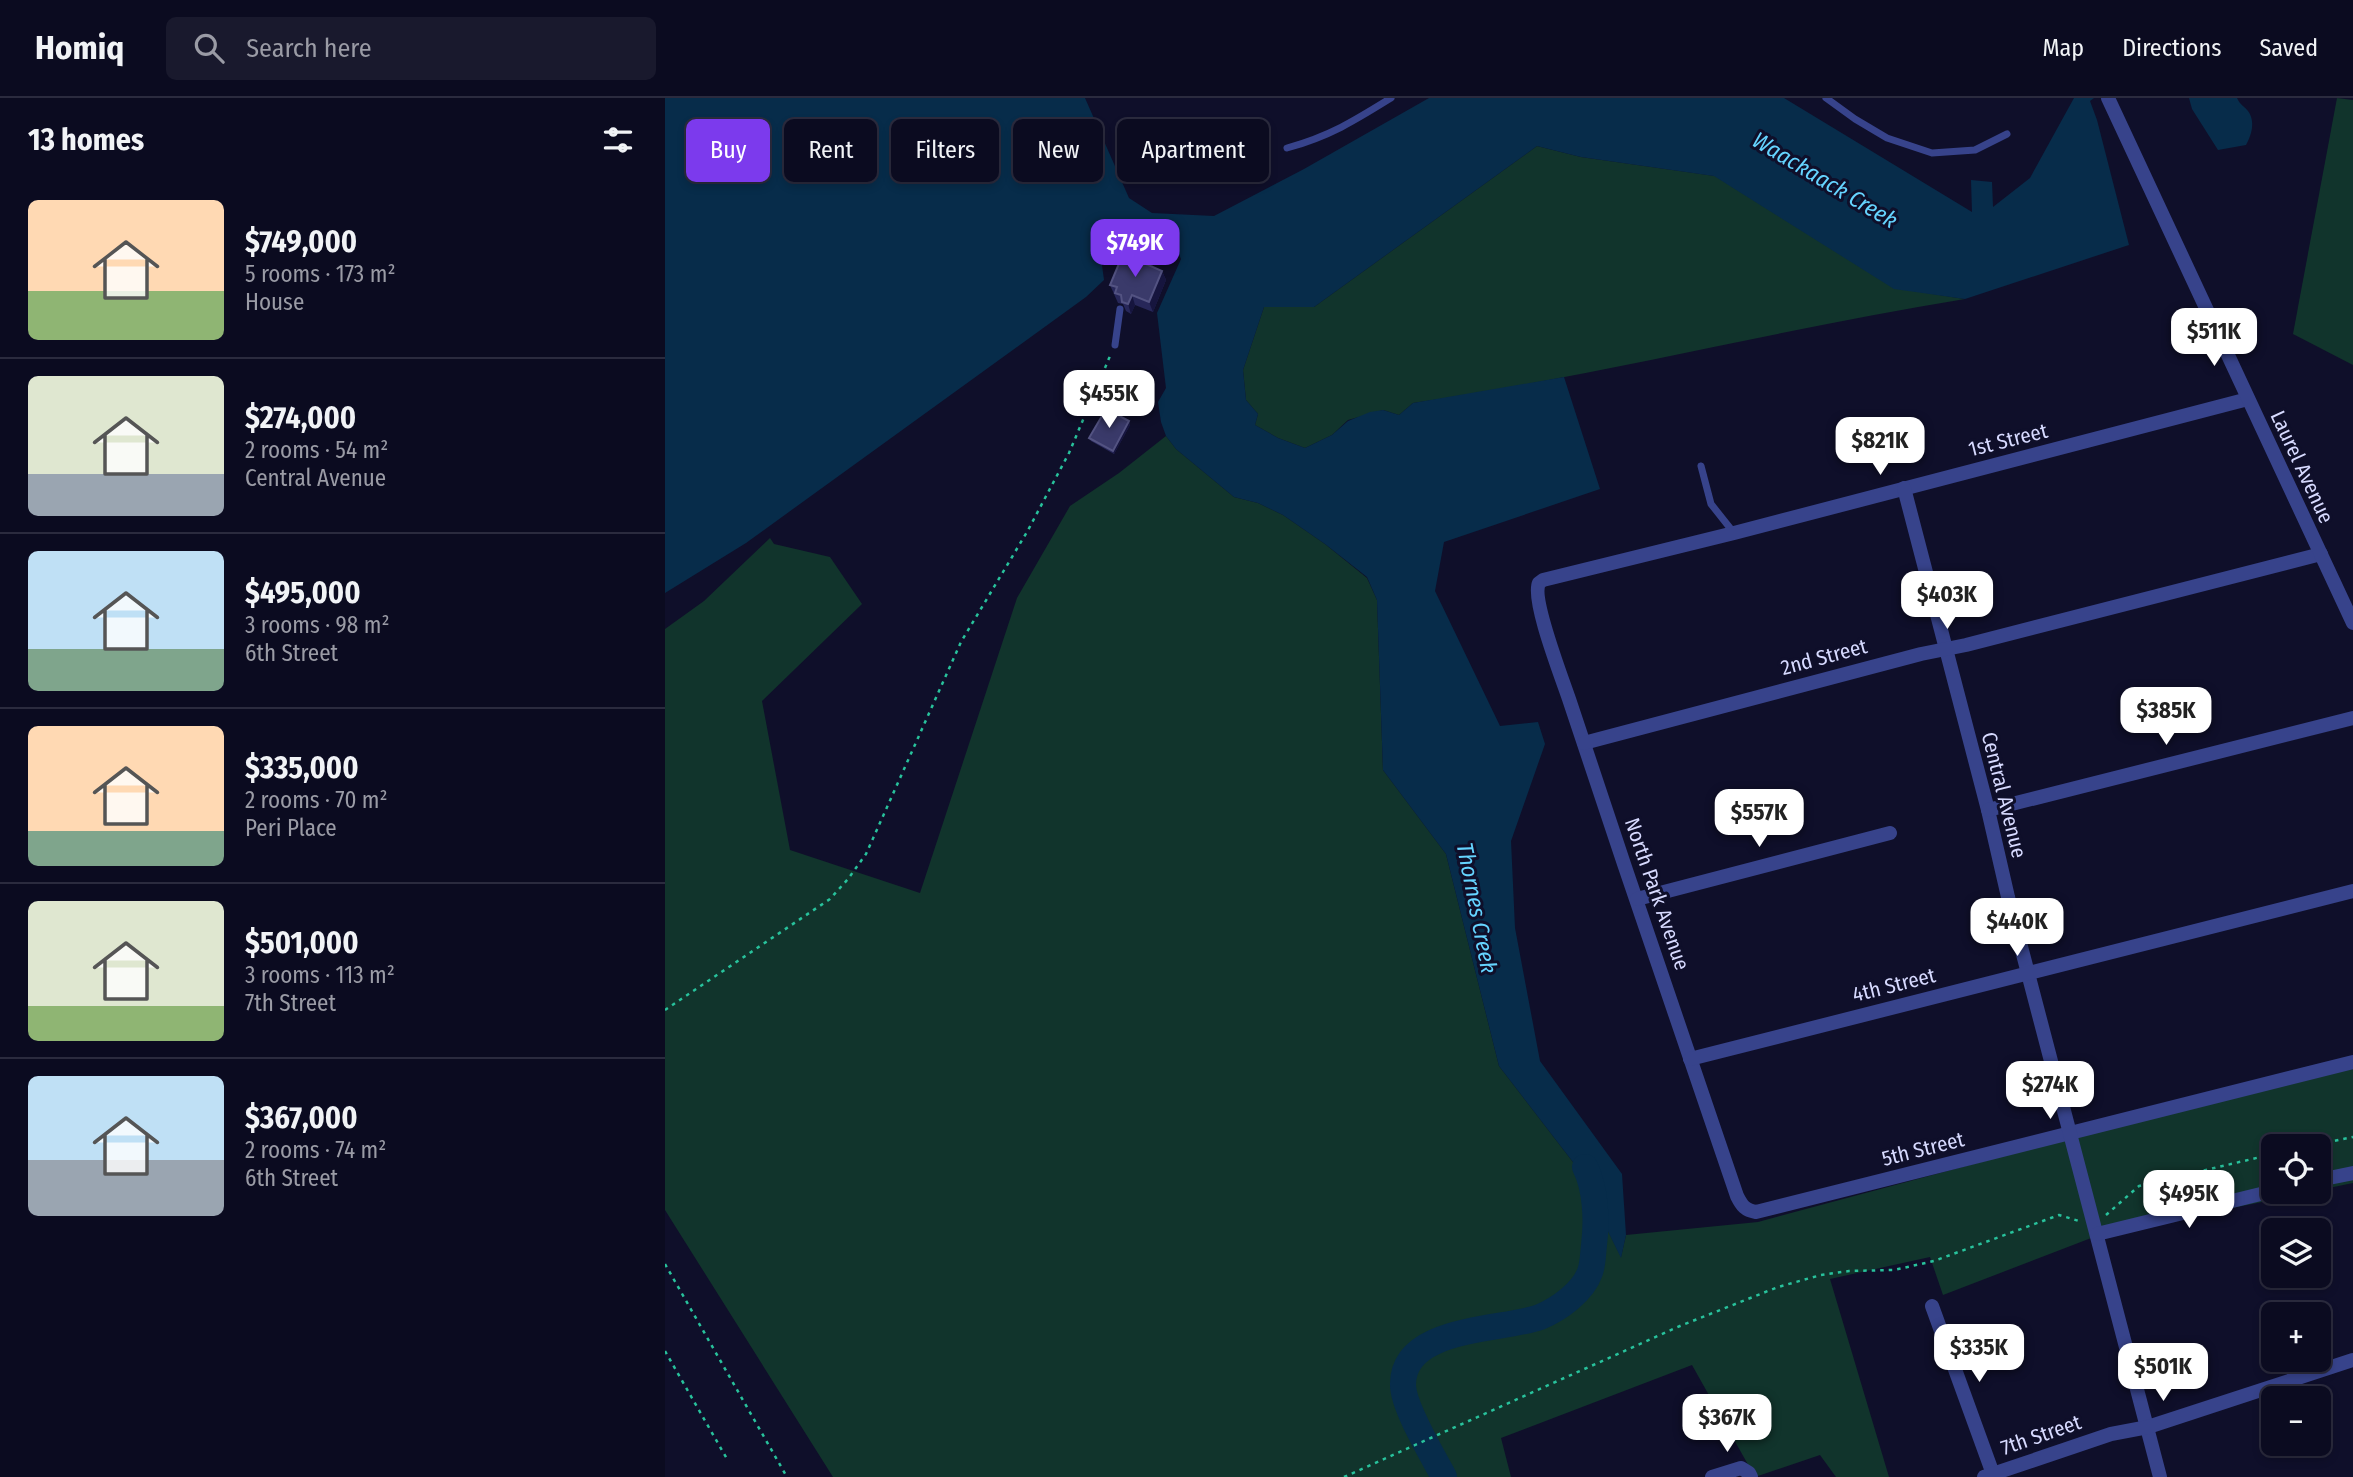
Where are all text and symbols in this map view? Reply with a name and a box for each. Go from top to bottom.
search box [166,17,656,80]
text: Homiq [35,28,124,68]
icon: search [190,29,228,67]
text: Search here [246,33,371,64]
text: Map [2043,34,2084,62]
text: Directions [2122,34,2221,62]
text: Saved [2259,34,2318,62]
chip: Buy [686,119,770,182]
chip: Rent [784,119,877,182]
chip: Filters [891,119,999,182]
chip: New [1013,119,1103,182]
chip: Apartment [1117,119,1269,182]
icon: filters [599,121,637,159]
text: 13 homes [28,122,144,158]
water label: Waackaack Creek [1747,126,1903,234]
pin: $749K [1086,220,1184,279]
text: $749,000 [245,224,357,260]
icon: home [84,228,168,312]
text: $749K [1107,228,1163,256]
text: 5 rooms · 173 m² [245,260,396,288]
text: House [245,288,304,316]
pin: $511K [2165,308,2263,368]
text: $511K [2187,317,2241,345]
pin: $455K [1060,370,1158,430]
text: $455K [1080,379,1138,407]
text: $274,000 [245,400,356,436]
icon: home [84,404,168,488]
street label: Laurel Avenue [2265,407,2339,527]
pin: $821K [1831,418,1929,477]
street label: 1st Street [1966,418,2050,462]
text: $821K [1852,426,1908,454]
text: 2 rooms · 54 m² [245,436,388,464]
text: Central Avenue [245,464,386,492]
pin: $403K [1898,572,1996,631]
text: $495,000 [245,575,361,611]
icon: home [84,579,168,663]
text: $403K [1917,580,1977,608]
text: 3 rooms · 98 m² [245,611,390,639]
street label: 2nd Street [1778,633,1870,681]
text: 6th Street [245,639,338,667]
pin: $385K [2117,688,2215,747]
text: $385K [2136,696,2196,724]
street label: Central Avenue [1976,729,2032,861]
text: $335,000 [245,750,359,786]
icon: home [84,754,168,838]
text: 2 rooms · 70 m² [245,786,388,814]
pin: $557K [1710,790,1808,849]
text: $557K [1731,798,1787,826]
text: Peri Place [245,814,337,842]
street label: North Park Avenue [1619,814,1695,974]
water label: Thornes Creek [1451,840,1503,976]
pin: $440K [1968,898,2066,958]
text: $440K [1986,907,2048,935]
text: $501,000 [245,925,359,961]
icon: home [84,929,168,1013]
text: 3 rooms · 113 m² [245,961,395,989]
street label: 4th Street [1850,962,1938,1008]
text: 7th Street [245,989,336,1017]
pin: $274K [2001,1062,2099,1121]
text: $274K [2022,1070,2078,1098]
text: $367,000 [245,1100,358,1136]
icon: home [84,1104,168,1188]
street label: 5th Street [1879,1126,1967,1172]
map controls [2261,1134,2331,1456]
button: locate [2261,1134,2331,1204]
text: 2 rooms · 74 m² [245,1136,386,1164]
text: 6th Street [245,1164,338,1192]
pin: $495K [2140,1170,2238,1230]
text: $495K [2159,1179,2219,1207]
button: layers [2261,1218,2331,1288]
button: + [2261,1302,2331,1372]
pin: $335K [1930,1324,2028,1384]
text: $335K [1950,1333,2008,1361]
pin: $501K [2114,1344,2212,1403]
text: $501K [2134,1352,2192,1380]
button: − [2261,1386,2331,1456]
pin: $367K [1678,1394,1776,1454]
text: $367K [1698,1403,1756,1431]
street label: 7th Street [1998,1409,2085,1461]

